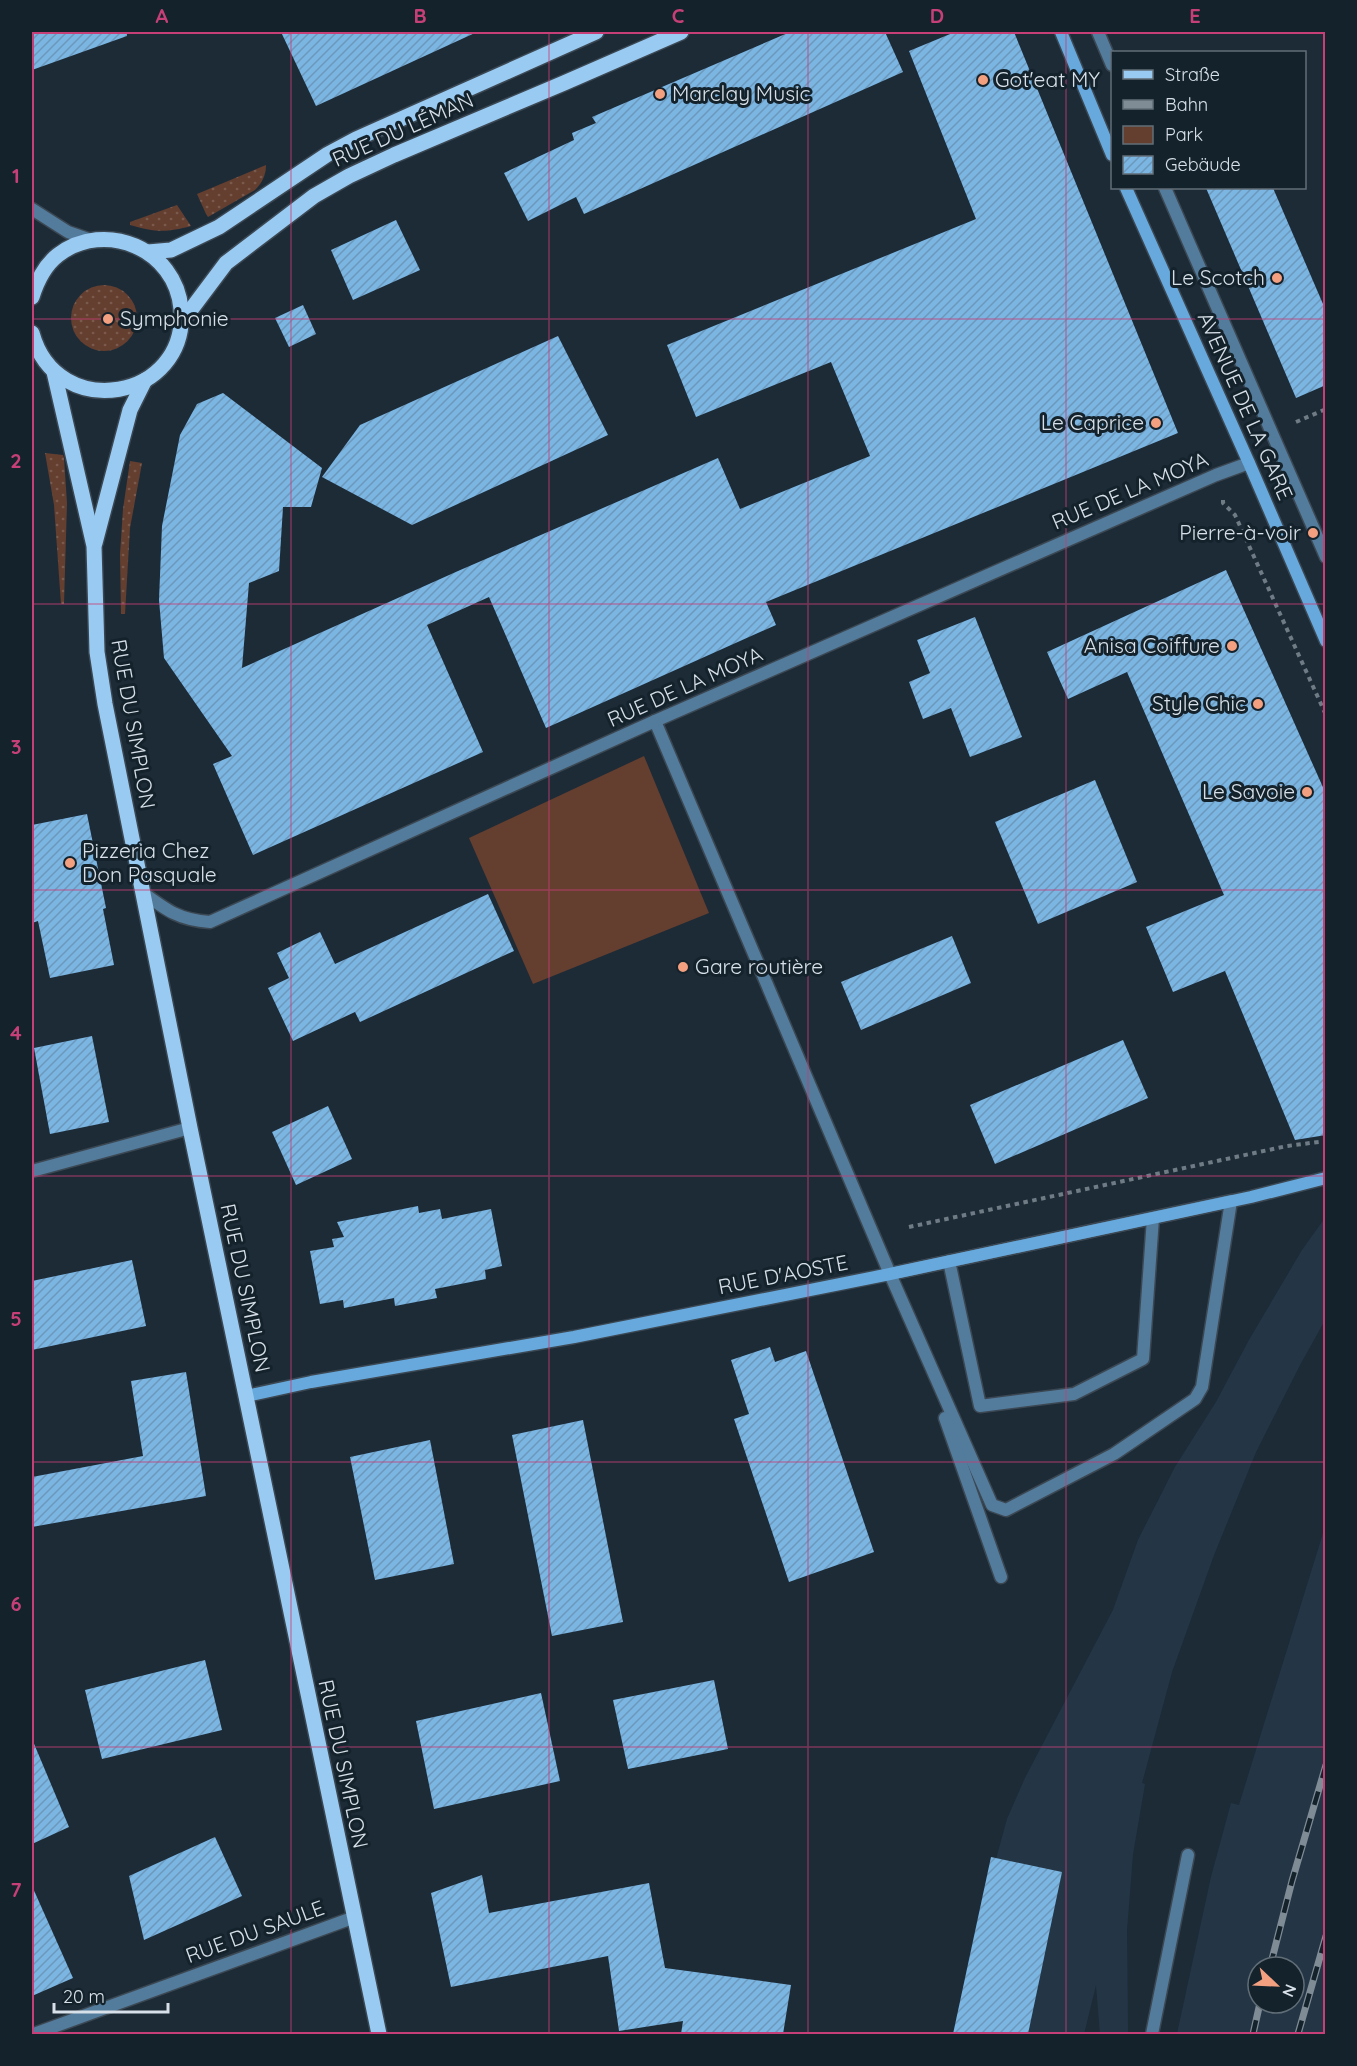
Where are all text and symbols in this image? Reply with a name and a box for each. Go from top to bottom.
text: A [156,3,169,28]
text: B [413,3,427,28]
text: C [672,3,685,28]
text: D [930,3,944,28]
text: E [1189,3,1201,28]
legend [1111,51,1306,189]
text: Straße [1165,63,1220,86]
place label: Got'eat MY [995,66,1100,92]
marker: Got'eat MY [976,73,990,87]
place label: Marclay Music [672,80,810,106]
street label: RUE DU LÉMAN [328,86,477,172]
marker: Marclay Music [653,87,667,101]
text: Bahn [1165,93,1208,116]
text: Park [1165,123,1203,146]
text: Gebäude [1165,153,1241,176]
text: 1 [12,163,20,188]
place label: Le Scotch [1171,264,1265,290]
marker: Le Scotch [1270,271,1284,285]
place label: Symphonie [120,305,229,331]
street label: AVENUE DE LA GARE [1193,308,1299,504]
marker: Symphonie [101,312,115,326]
place label: Le Caprice [1041,409,1144,435]
marker: Le Caprice [1149,416,1163,430]
street label: RUE DE LA MOYA [1048,445,1212,535]
text: 2 [10,448,22,473]
place label: Pierre-à-voir [1179,519,1301,545]
marker: Pierre-à-voir [1306,526,1320,540]
place label: Anisa Coiffure [1084,632,1220,658]
street label: RUE DU SIMPLON [106,637,162,811]
marker: Anisa Coiffure [1225,639,1239,653]
street label: RUE DE LA MOYA [603,640,766,732]
place label: Style Chic [1152,690,1246,716]
marker: Style Chic [1251,697,1265,711]
text: 3 [11,734,21,759]
place label: Le Savoie [1202,778,1295,804]
marker: Le Savoie [1300,785,1314,799]
place label: Pizzeria Chez Don Pasquale [82,837,217,887]
marker: Pizzeria Chez Don Pasquale [63,856,77,870]
place label: Gare routière [695,953,823,979]
marker: Gare routière [676,960,690,974]
text: 4 [10,1020,22,1045]
street label: RUE DU SIMPLON [215,1201,277,1374]
street label: RUE D'AOSTE [716,1249,850,1299]
text: 5 [10,1306,22,1331]
text: 6 [10,1591,22,1616]
street label: RUE DU SIMPLON [313,1677,375,1850]
text: 7 [11,1877,22,1902]
street label: RUE DU SAULE [182,1894,328,1968]
north arrow [1246,1955,1306,2015]
scale bar [54,1976,168,2014]
text: N [1278,1982,1301,2000]
text: 20 m [63,1985,105,2008]

